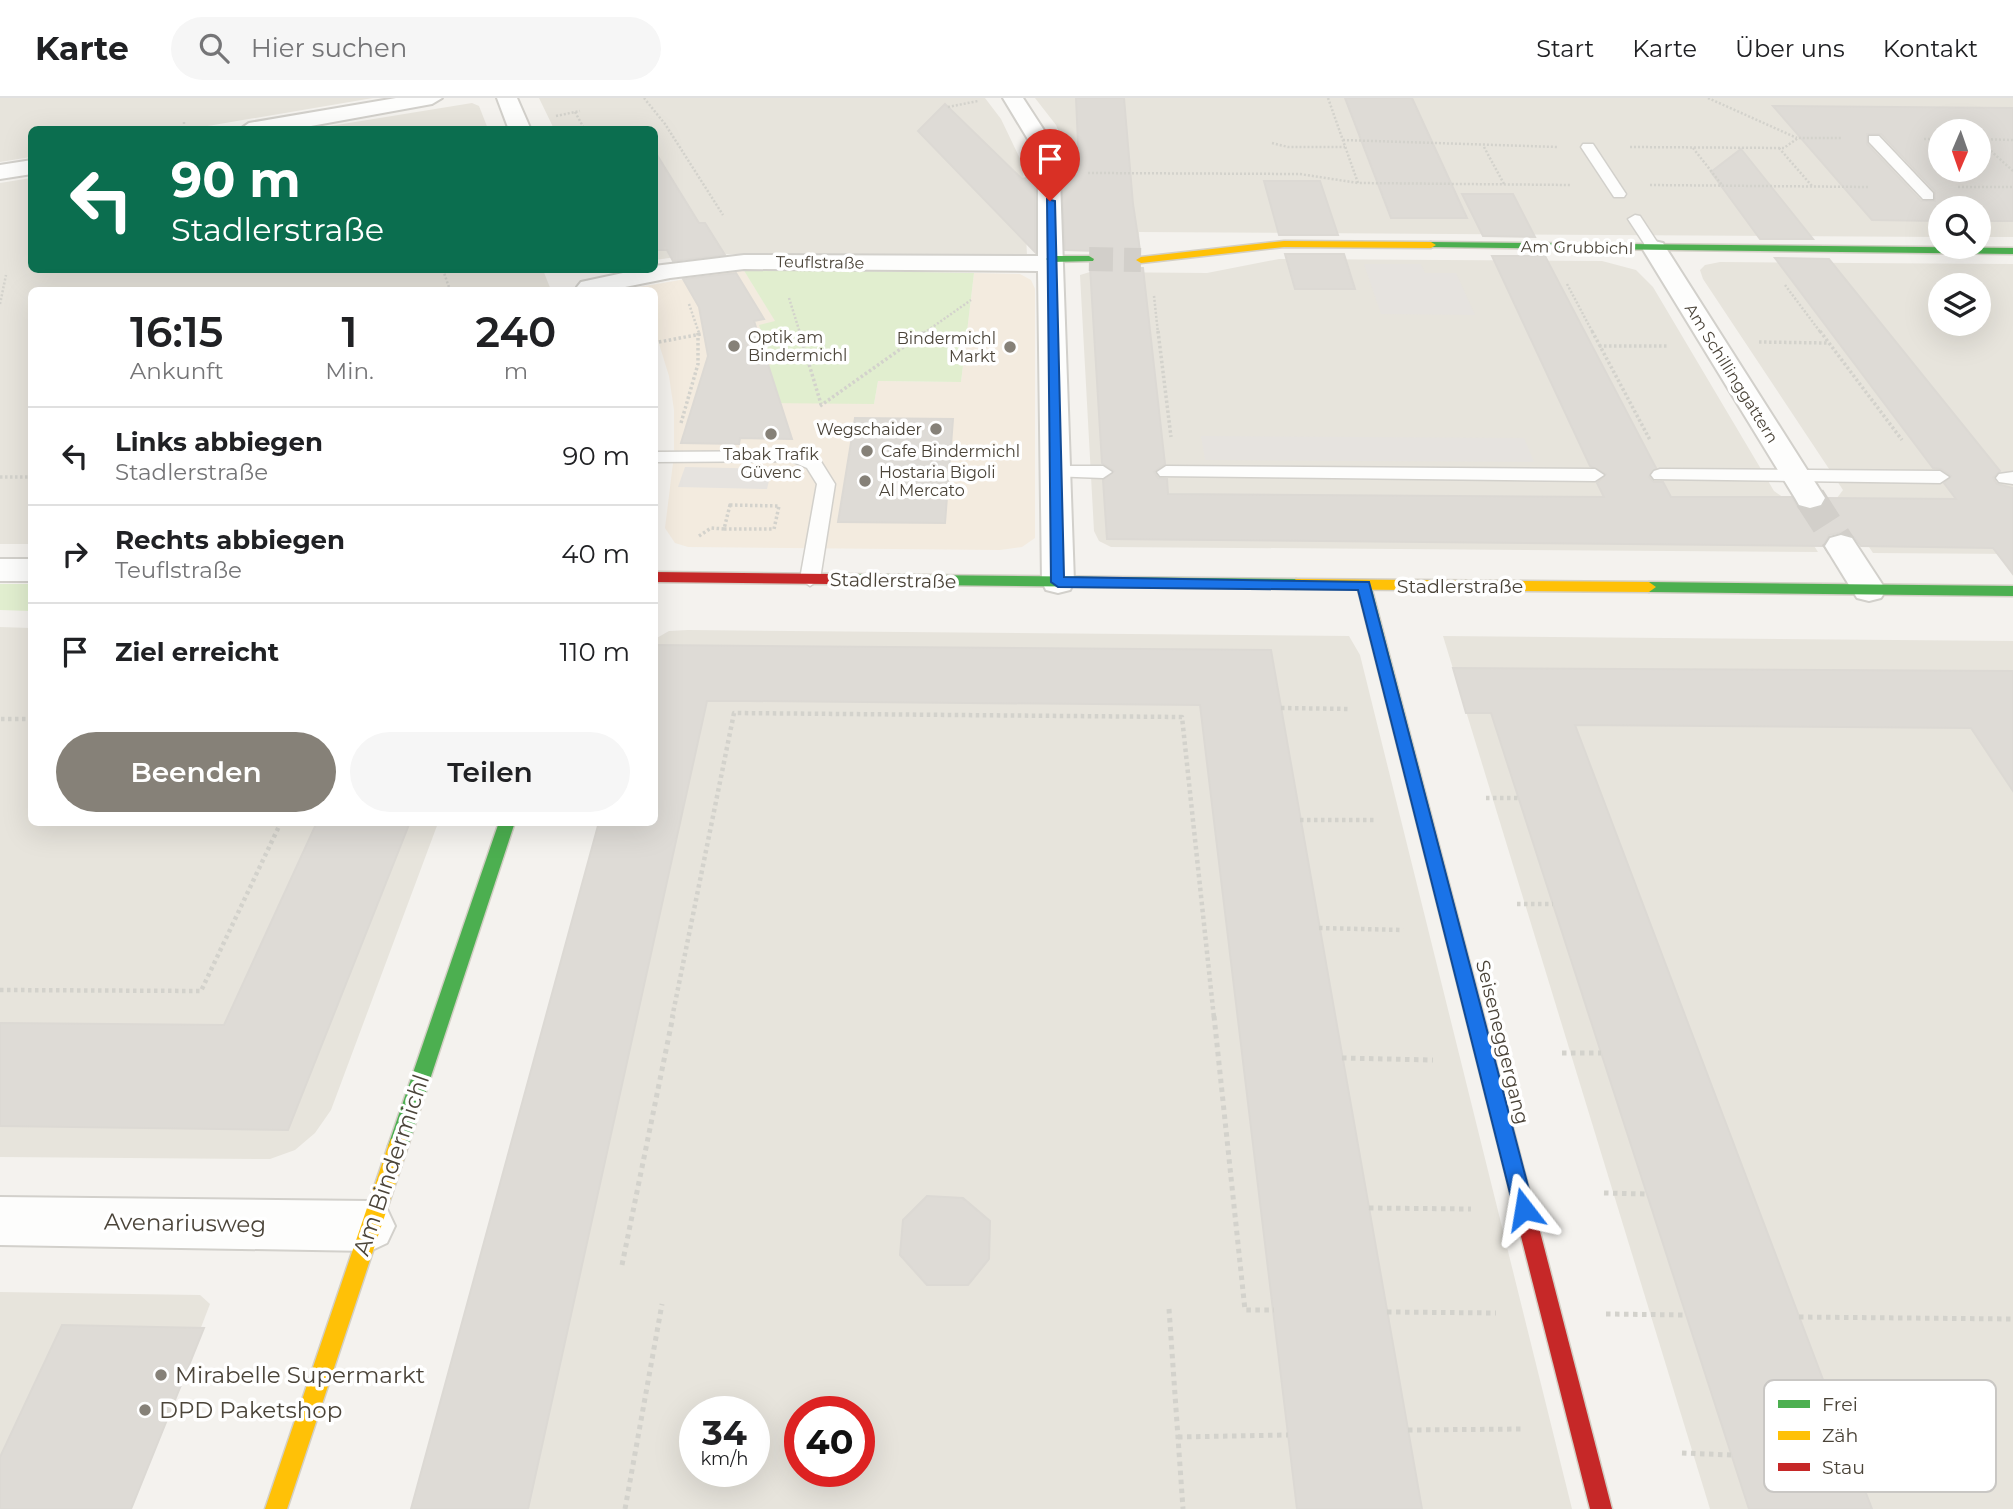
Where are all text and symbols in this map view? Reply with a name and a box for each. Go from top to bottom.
search box [171,17,661,80]
text: Karte [35,28,129,68]
icon: search [195,29,233,67]
text: Hier suchen [251,32,407,64]
text: Start [1536,34,1594,63]
text: Karte [1632,34,1697,63]
text: Über uns [1735,34,1845,63]
text: Kontakt [1883,34,1978,63]
north arrow [1928,119,1992,182]
map controls [1928,119,1991,336]
pin [1020,129,1080,201]
icon: arrive [1031,140,1069,178]
text: 90 m [171,150,301,209]
icon: left [56,154,147,245]
button: search [1928,196,1991,259]
text: Stadlerstraße [171,210,384,249]
street label: Am Grubbichl [1521,237,1633,258]
street label: Teuflstraße [776,252,864,273]
button: layers [1928,273,1991,336]
street label: Am Schillinggattern [1681,300,1782,446]
text: 16:15 [130,306,223,358]
text: 1 [342,306,358,358]
text: 240 [476,306,556,358]
place label: Optik am Bindermichl [748,328,847,365]
place label: Bindermichl Markt [897,329,997,366]
marker: Optik am Bindermichl [726,338,742,354]
marker: Bindermichl Markt [1002,339,1018,355]
text: Ankunft [130,357,223,385]
text: Min. [325,357,374,385]
text: m [504,357,528,385]
place label: Wegschaider [816,420,922,439]
marker: Wegschaider [928,421,944,437]
text: Links abbiegen [115,426,323,458]
marker: Tabak Trafik Güvenc [763,426,779,442]
icon: left [56,437,94,475]
text: 90 m [563,440,630,472]
place label: Cafe Bindermichl [881,442,1020,461]
marker: Cafe Bindermichl [859,443,875,459]
place label: Tabak Trafik Güvenc [723,445,819,482]
text: Stadlerstraße [115,458,268,486]
place label: Hostaria Bigoli Al Mercato [879,463,996,500]
marker: Hostaria Bigoli Al Mercato [857,473,873,489]
text: Rechts abbiegen [115,524,345,556]
icon: right [56,535,94,573]
text: 40 m [561,538,630,570]
text: Teuflstraße [115,556,242,584]
street label: Stadlerstraße [830,568,956,593]
street label: Stadlerstraße [1397,575,1523,598]
icon: arrive [56,633,94,671]
text: Ziel erreicht [115,636,279,668]
text: 110 m [560,636,630,668]
button: Beenden [56,732,336,812]
button: Teilen [350,732,630,812]
street label: Seiseneggergang [1471,958,1534,1127]
street label: Am Bindermichl [347,1071,435,1259]
position arrow [1487,1172,1561,1246]
street label: Avenariusweg [104,1208,266,1238]
place label: Mirabelle Supermarkt [175,1361,425,1389]
marker: Mirabelle Supermarkt [153,1367,169,1383]
legend [1764,1380,1996,1492]
text: Frei [1822,1393,1858,1416]
place label: DPD Paketshop [159,1396,342,1424]
speed limit sign: 40 [784,1396,875,1487]
marker: DPD Paketshop [137,1402,153,1418]
text: 34 [702,1411,747,1454]
text: Zäh [1822,1424,1858,1447]
text: km/h [700,1448,749,1470]
text: Stau [1822,1456,1865,1479]

